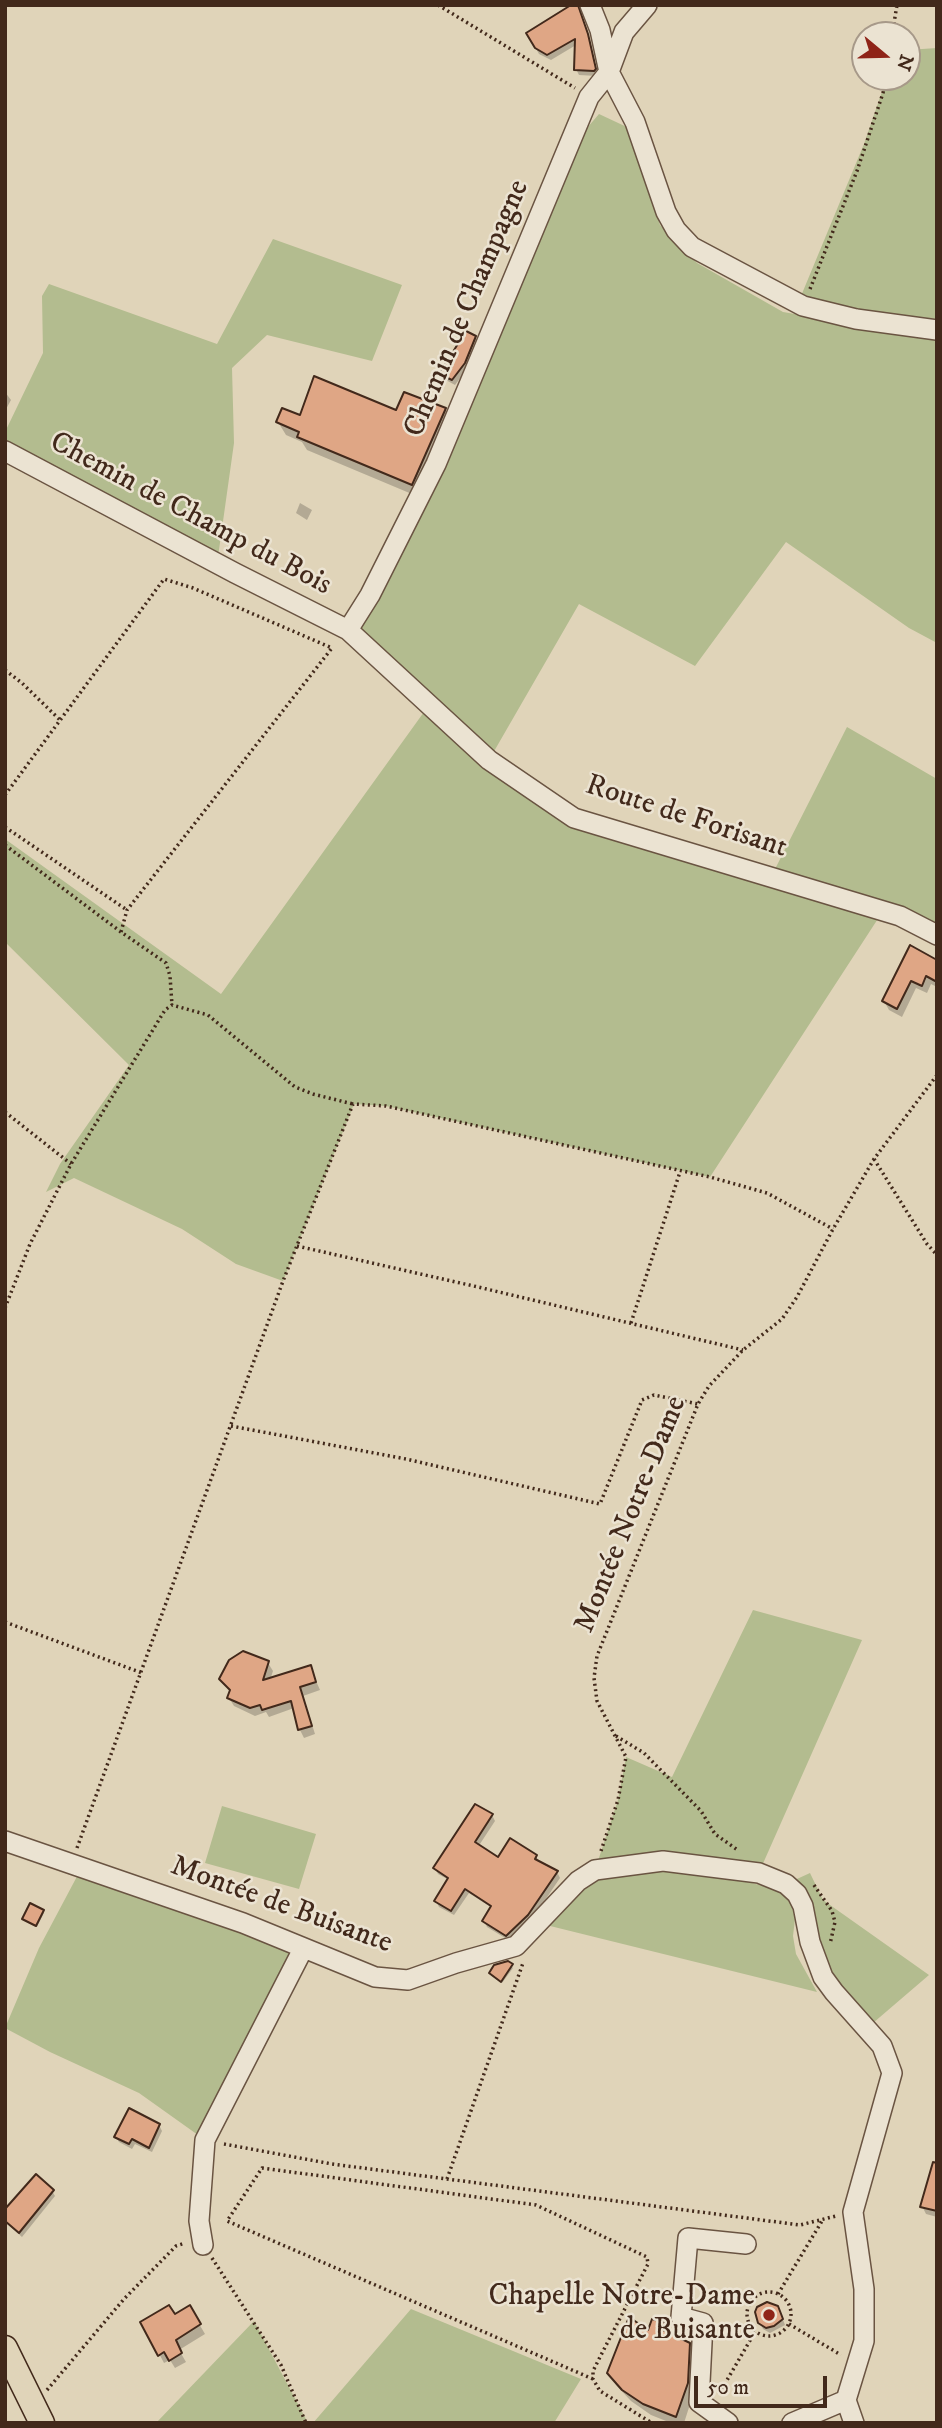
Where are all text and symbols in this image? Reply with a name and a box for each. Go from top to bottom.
north arrow [851,21,921,91]
text: N [891,51,918,73]
street label: Chemin de Champagne [398,175,538,443]
street label: Chemin de Champ du Bois [43,425,337,605]
street label: Route de Forisant [581,768,791,868]
street label: Montée Notre-Dame [568,1391,696,1639]
street label: Montée de Buisante [165,1849,397,1963]
place label: Chapelle Notre-Dame de Buisante [488,2280,755,2350]
marker: Chapelle Notre-Dame de Buisante [761,2307,777,2323]
scale bar [697,2362,830,2406]
text: 50 m [707,2375,749,2401]

